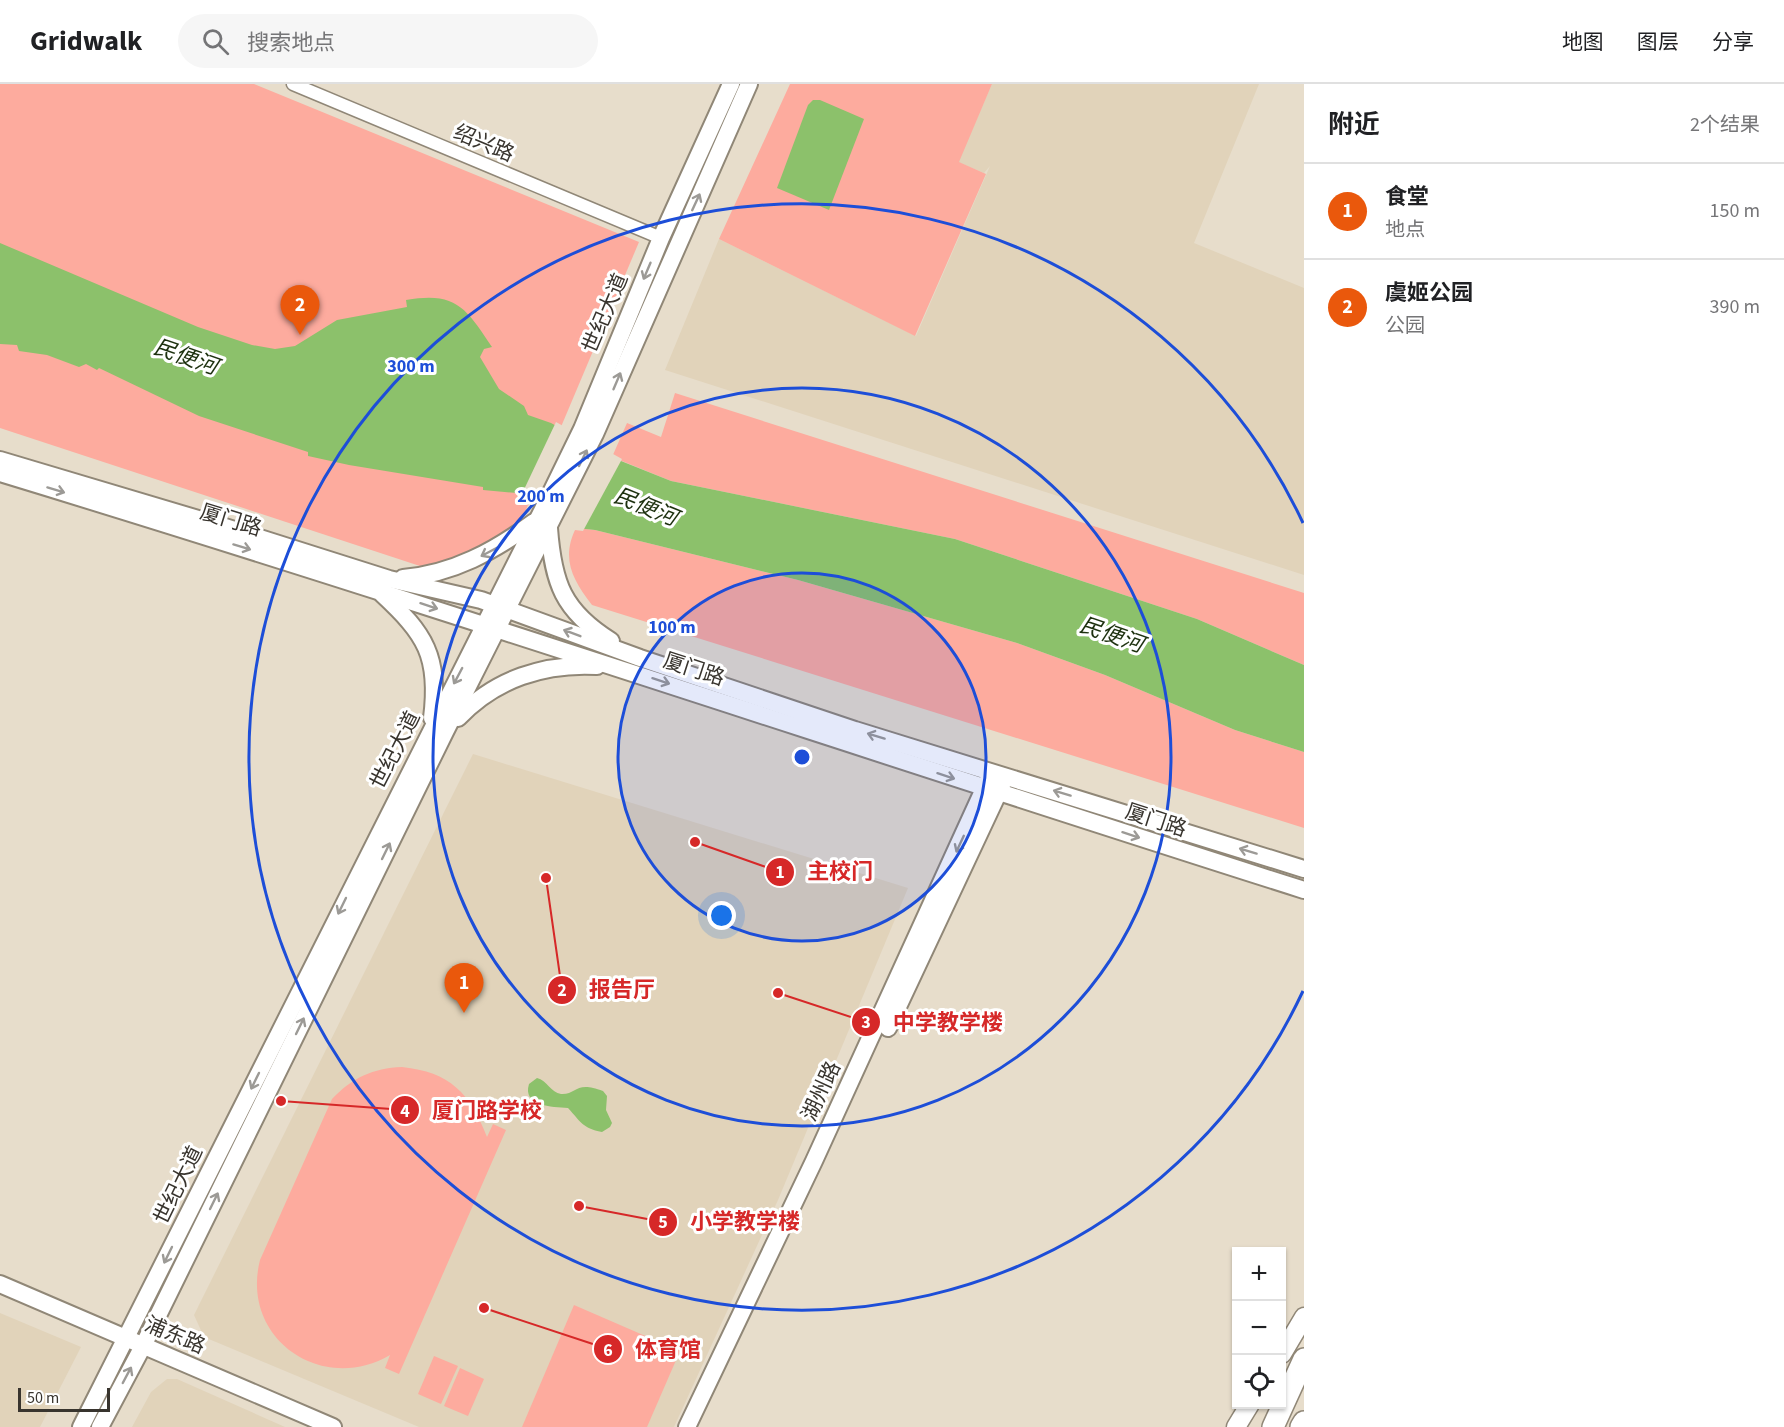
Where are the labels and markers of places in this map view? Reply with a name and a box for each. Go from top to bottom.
pin: 2 [280,286,320,335]
centre of rings [792,747,812,767]
callout: 主校门 [765,852,885,892]
pin: 1 [444,964,484,1013]
callout: 报告厅 [547,970,667,1010]
callout: 中学教学楼 [851,1002,1015,1042]
callout: 厦门路学校 [390,1090,554,1130]
callout: 小学教学楼 [648,1202,812,1242]
callout: 体育馆 [593,1329,713,1369]

